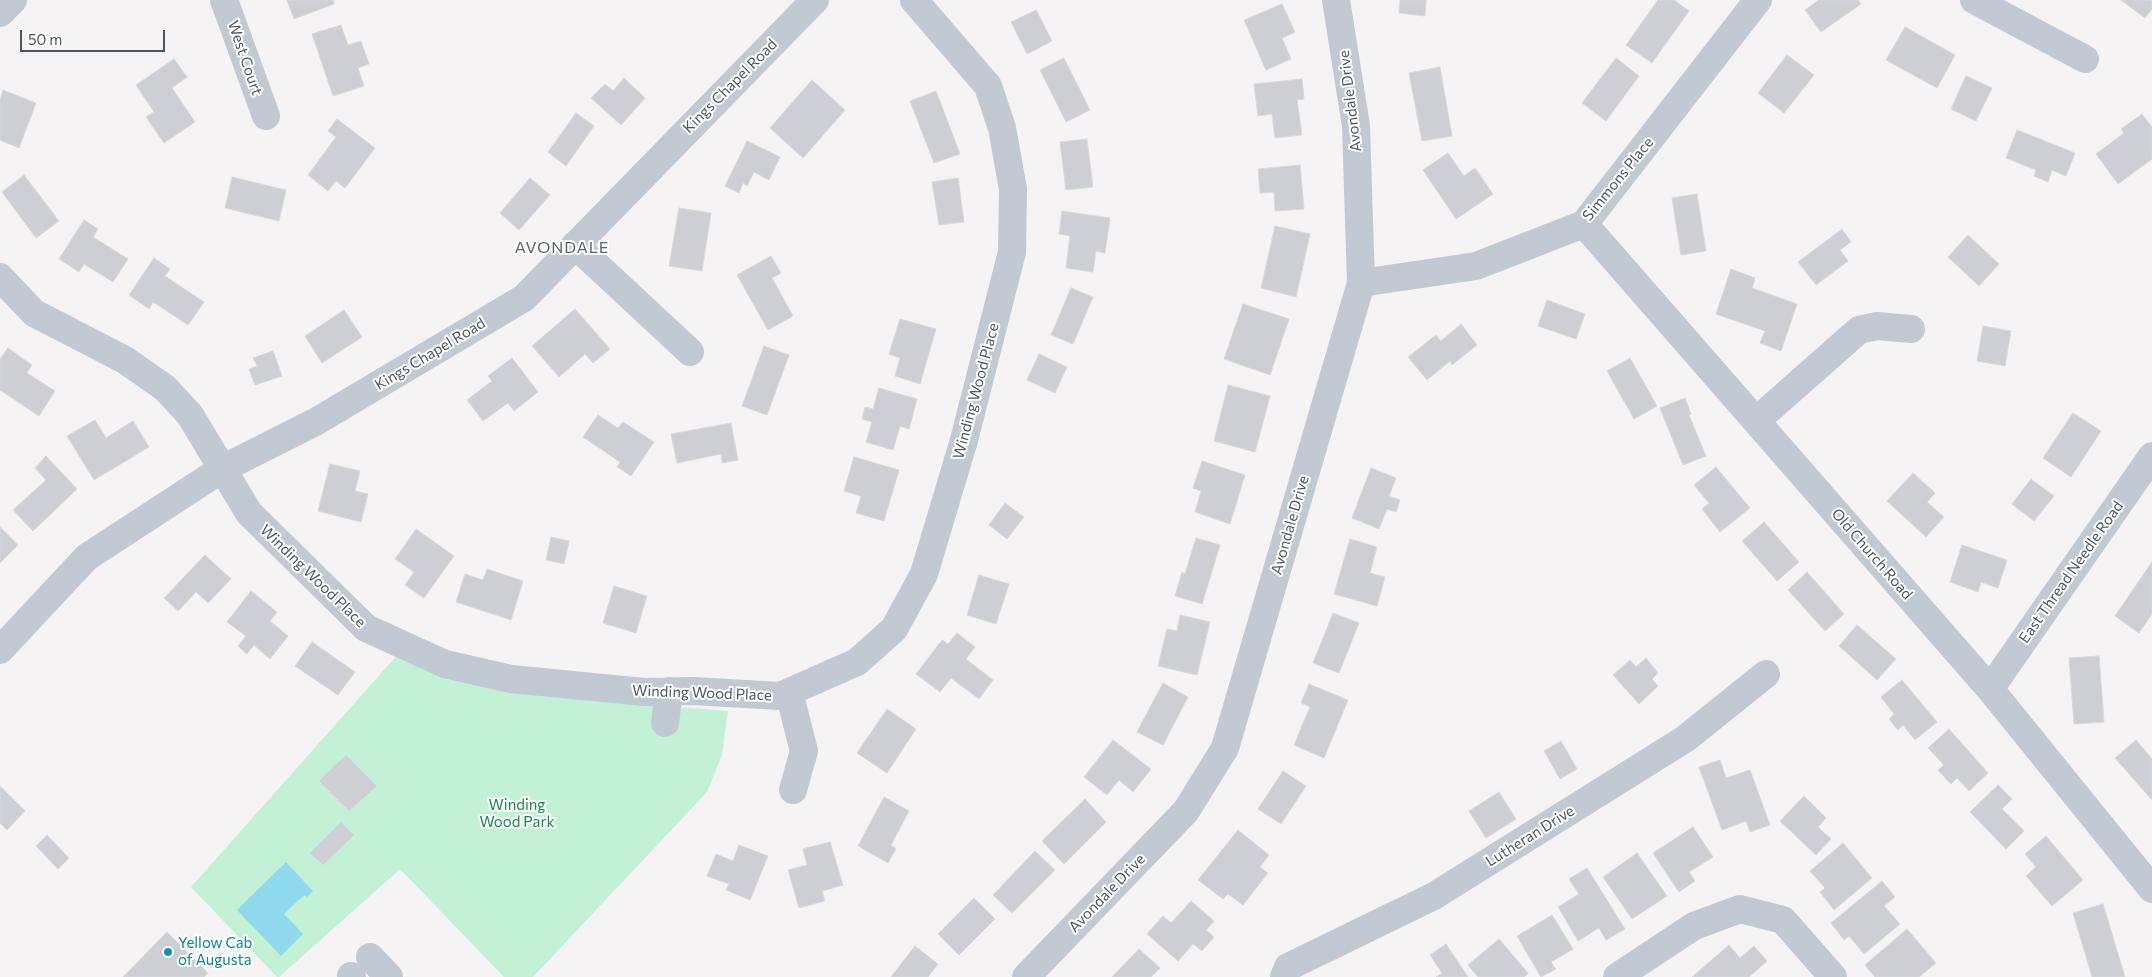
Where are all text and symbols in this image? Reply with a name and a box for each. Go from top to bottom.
street label: West Court [224,18,266,98]
scale bar [22,20,168,52]
text: 50 m [28,30,62,48]
street label: Kings Chapel Road [679,35,781,137]
street label: Avondale Drive [1335,49,1365,153]
street label: Simmons Place [1579,134,1657,224]
district label: AVONDALE [514,238,610,258]
street label: Kings Chapel Road [372,314,488,394]
street label: Winding Wood Place [949,321,1003,461]
street label: Avondale Drive [1267,473,1313,577]
street label: East Thread Needle Road [2015,498,2127,646]
street label: Old Church Road [1828,505,1916,603]
street label: Winding Wood Place [256,521,370,631]
street label: Winding Wood Place [632,682,772,704]
park label: Winding Wood Park [479,796,555,831]
street label: Lutheran Drive [1482,802,1578,870]
street label: Avondale Drive [1065,850,1149,936]
place label: Yellow Cab of Augusta [178,934,252,969]
marker: Yellow Cab of Augusta [162,946,174,958]

